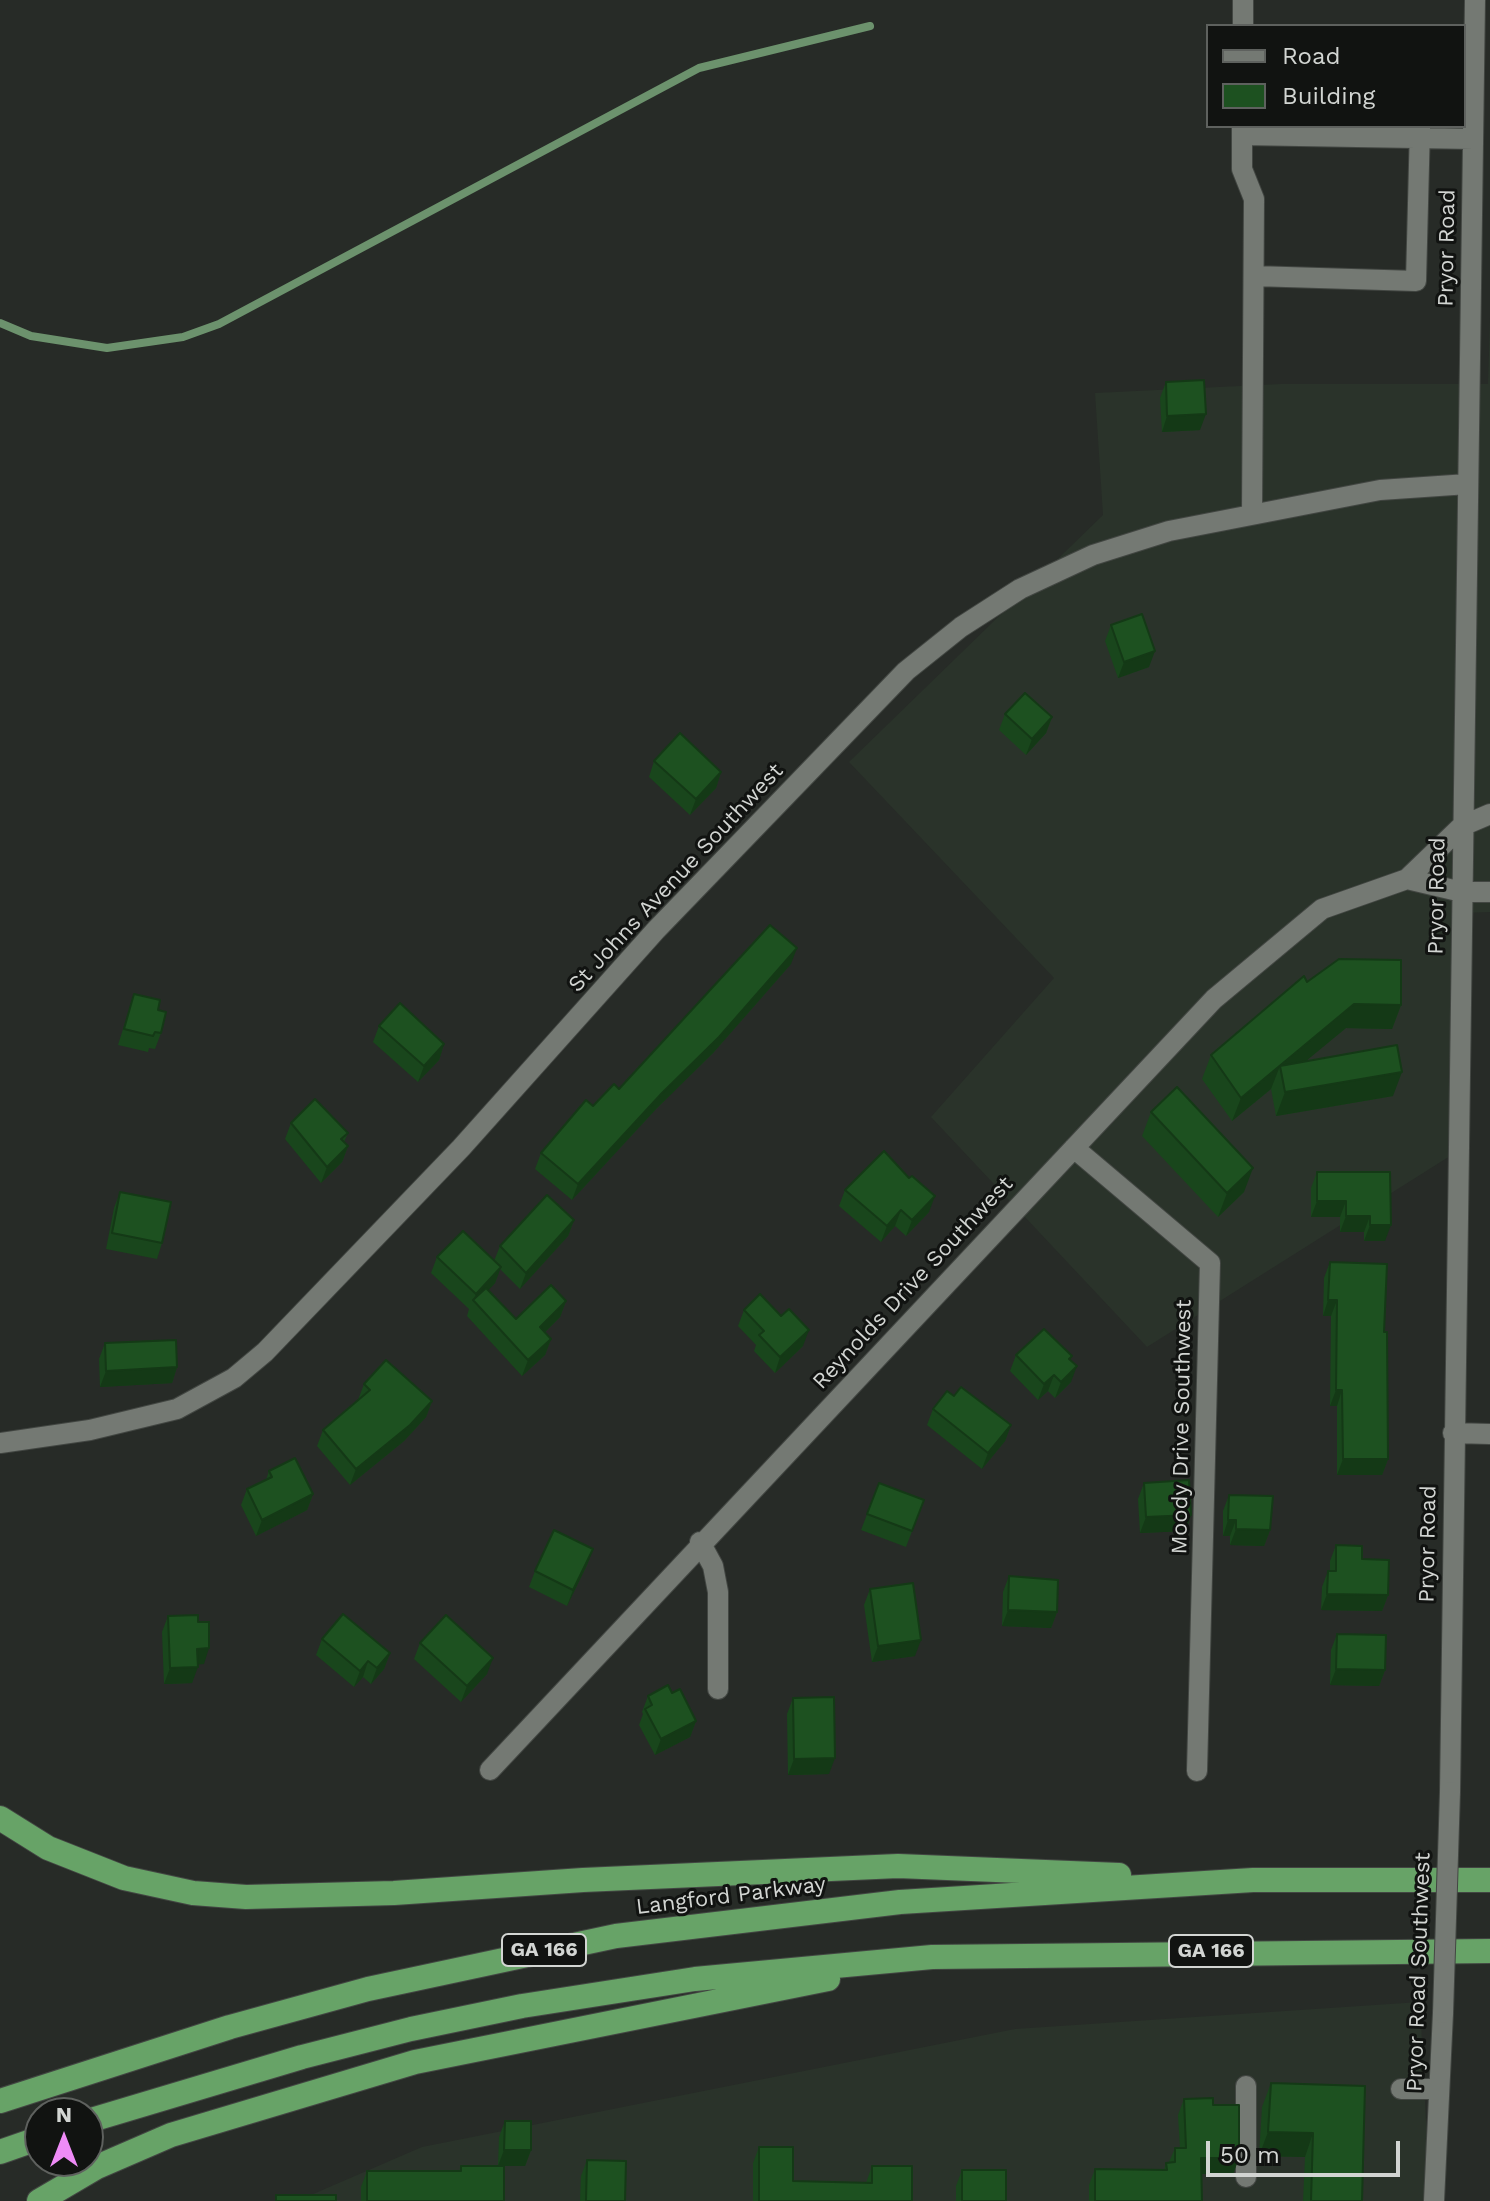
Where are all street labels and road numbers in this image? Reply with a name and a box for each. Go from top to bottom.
street label: Pryor Road [1433,189,1461,307]
street label: St Johns Avenue Southwest [563,758,789,998]
street label: Pryor Road [1423,837,1451,955]
street label: Reynolds Drive Southwest [807,1171,1019,1395]
street label: Moody Drive Southwest [1167,1299,1197,1555]
street label: Pryor Road [1414,1485,1442,1603]
street label: Pryor Road Southwest [1402,1852,1436,2092]
street label: Langford Parkway [635,1871,827,1921]
road number: GA 166 [502,1934,586,1966]
road number: GA 166 [1169,1935,1253,1967]

